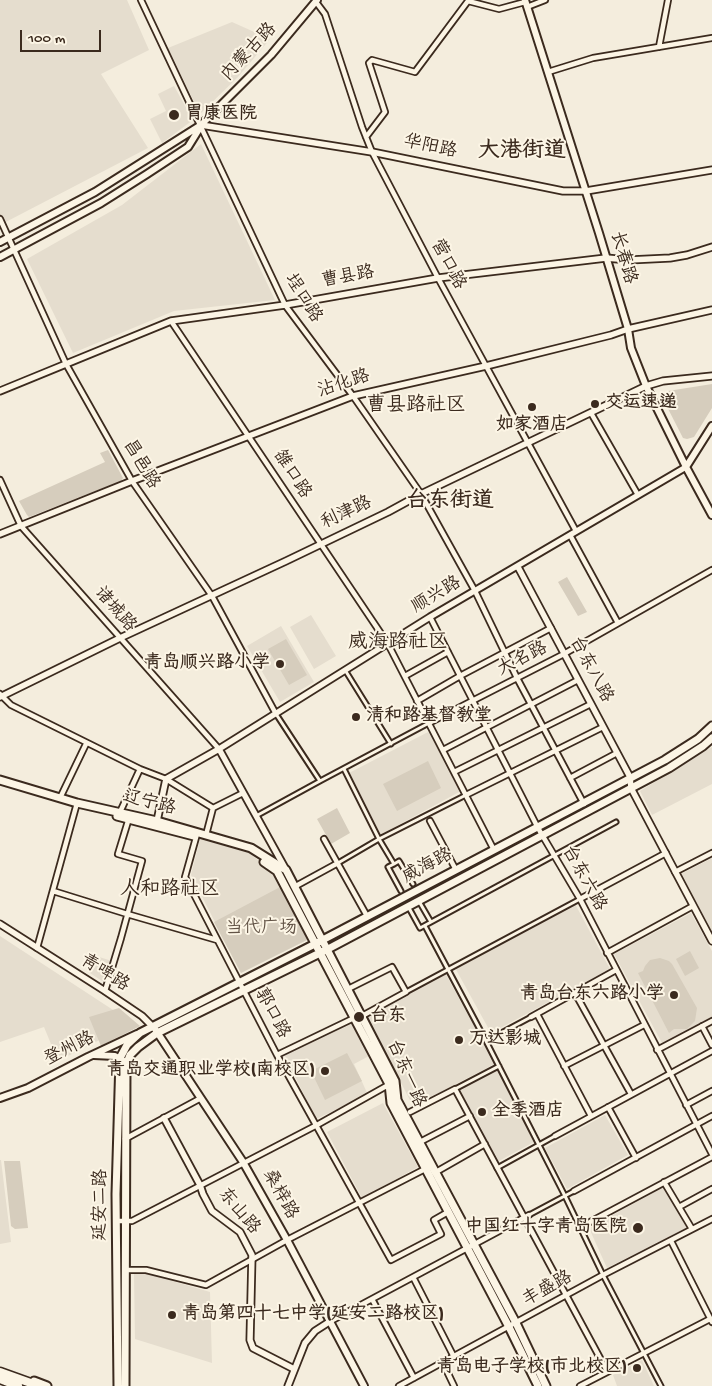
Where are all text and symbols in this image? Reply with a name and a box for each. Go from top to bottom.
street label: 内蒙古路 [218,19,282,87]
scale bar [22,20,104,52]
text: 100 m [28,30,65,48]
place label: 胃康医院 [185,104,257,126]
marker: 胃康医院 [167,108,181,122]
street label: 华阳路 [401,132,459,164]
district label: 大港街道 [478,140,566,166]
street label: 长春路 [604,229,640,287]
street label: 营口路 [425,236,469,294]
street label: 曹县路 [320,263,376,293]
street label: 埕口路 [279,270,325,328]
street label: 沾化路 [315,366,373,404]
place label: 交运速递 [605,393,677,415]
district label: 曹县路社区 [366,395,466,419]
marker: 交运速递 [589,398,601,410]
marker: 如家酒店 [526,401,538,413]
place label: 如家酒店 [496,415,568,437]
street label: 昌邑路 [117,436,163,494]
street label: 雒口路 [267,446,315,504]
district label: 台东街道 [406,490,494,516]
street label: 利津路 [318,493,376,535]
street label: 顺兴路 [408,573,466,619]
street label: 诸城路 [88,583,140,637]
district label: 威海路社区 [348,632,448,656]
street label: 台东八路 [564,633,616,707]
street label: 大名路 [494,638,552,682]
place label: 青岛顺兴路小学 [144,653,270,675]
marker: 青岛顺兴路小学 [274,658,286,670]
place label: 清和路基督教堂 [366,706,492,728]
marker: 清和路基督教堂 [350,711,362,723]
street label: 辽宁路 [120,787,178,821]
street label: 台东六路 [556,842,610,916]
street label: 威海路 [399,845,457,889]
district label: 人和路社区 [120,879,220,903]
park label: 当代广场 [225,918,297,940]
street label: 青啤路 [75,951,133,997]
place label: 青岛台东六路小学 [520,984,664,1006]
street label: 郭口路 [249,985,293,1043]
marker: 青岛台东六路小学 [668,989,680,1001]
place label: 台东 [370,1006,406,1028]
marker: 台东 [352,1010,366,1024]
street label: 登州路 [41,1028,99,1072]
place label: 万达影城 [469,1029,541,1051]
marker: 万达影城 [453,1034,465,1046]
street label: 台东一路 [381,1037,429,1111]
place label: 青岛交通职业学校(南校区) [107,1060,315,1082]
marker: 青岛交通职业学校(南校区) [319,1065,331,1077]
place label: 全季酒店 [492,1101,564,1123]
marker: 全季酒店 [476,1106,488,1118]
street label: 桑梓路 [256,1166,302,1224]
street label: 延安二路 [91,1169,113,1241]
street label: 东山路 [212,1184,264,1240]
place label: 中国红十字青岛医院 [465,1217,627,1239]
marker: 中国红十字青岛医院 [631,1221,645,1235]
street label: 丰盛路 [519,1267,577,1313]
place label: 青岛第四十七中学(延安二路校区) [182,1304,444,1326]
marker: 青岛第四十七中学(延安二路校区) [166,1309,178,1321]
place label: 青岛电子学校(市北校区) [437,1357,627,1379]
marker: 青岛电子学校(市北校区) [631,1362,643,1374]

